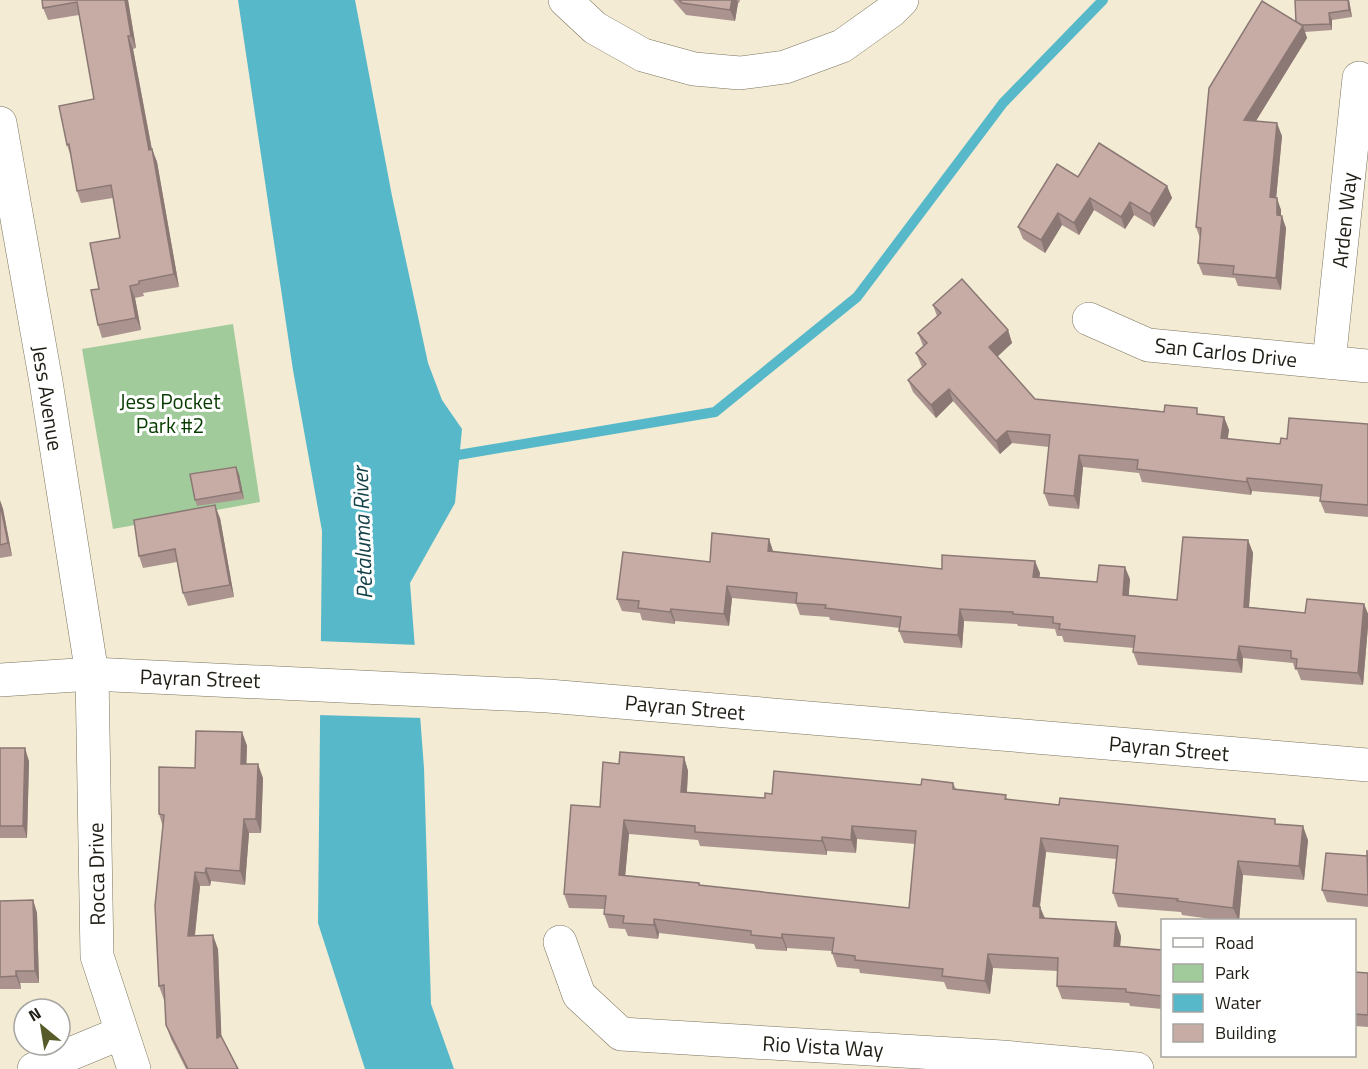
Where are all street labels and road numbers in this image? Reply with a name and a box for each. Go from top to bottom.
street label: Arden Way [1323,171,1365,269]
street label: San Carlos Drive [1153,329,1299,375]
street label: Jess Avenue [24,343,72,453]
street label: Payran Street [139,660,262,696]
street label: Payran Street [623,686,747,728]
street label: Payran Street [1107,727,1231,769]
street label: Rocca Drive [79,822,113,926]
street label: Rio Vista Way [762,1027,884,1065]

